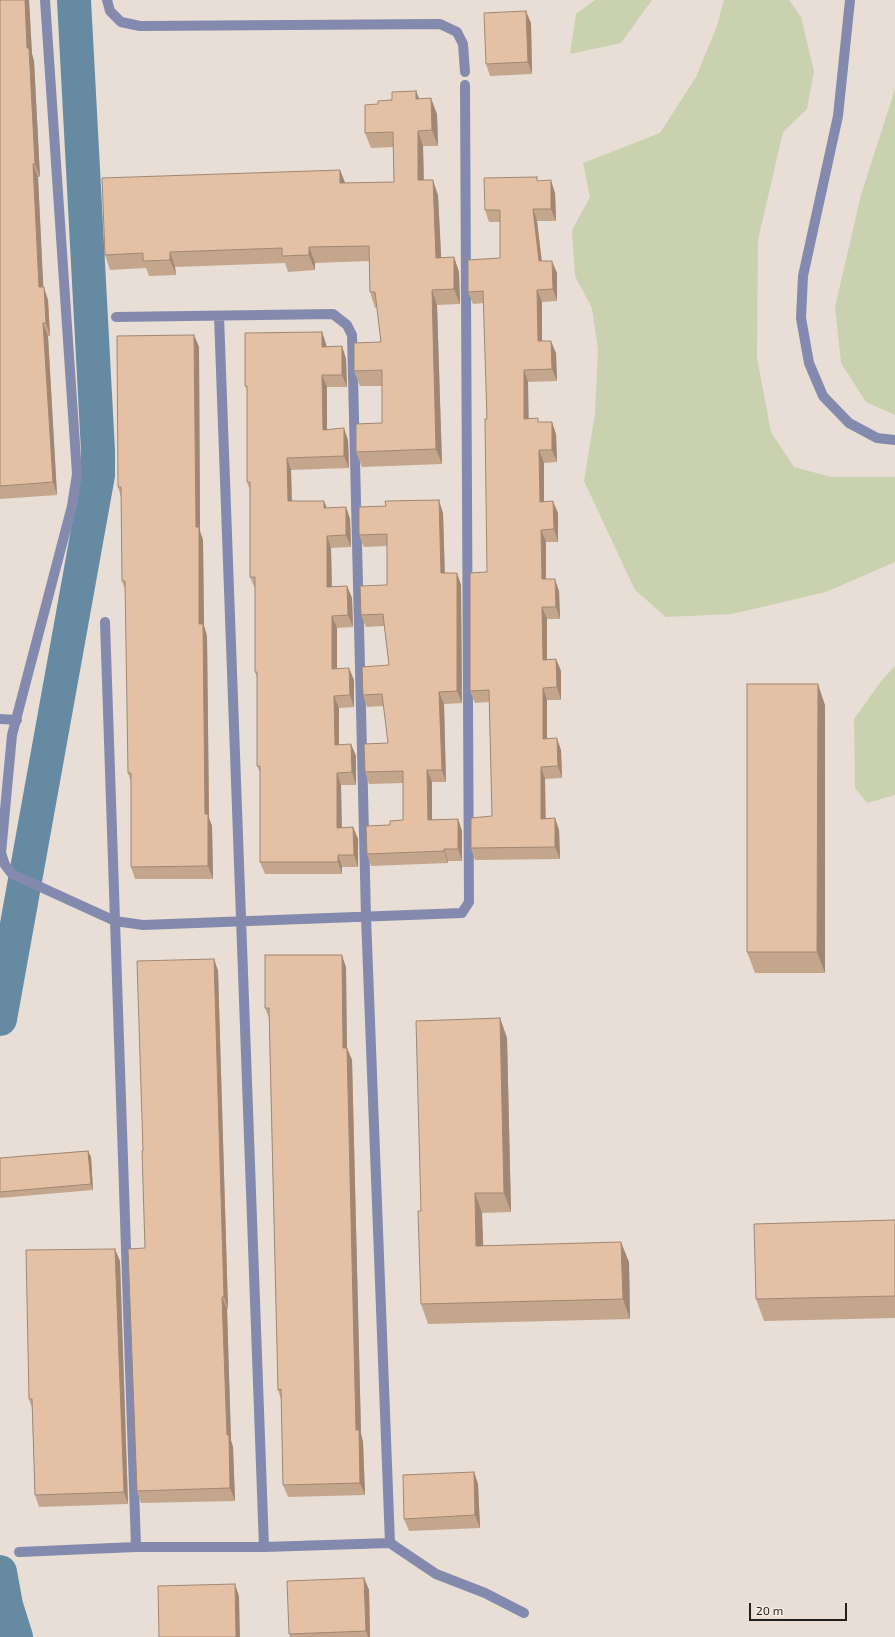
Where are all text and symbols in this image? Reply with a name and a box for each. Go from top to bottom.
scale bar [751,1595,849,1621]
text: 20 m [756,1603,783,1617]

